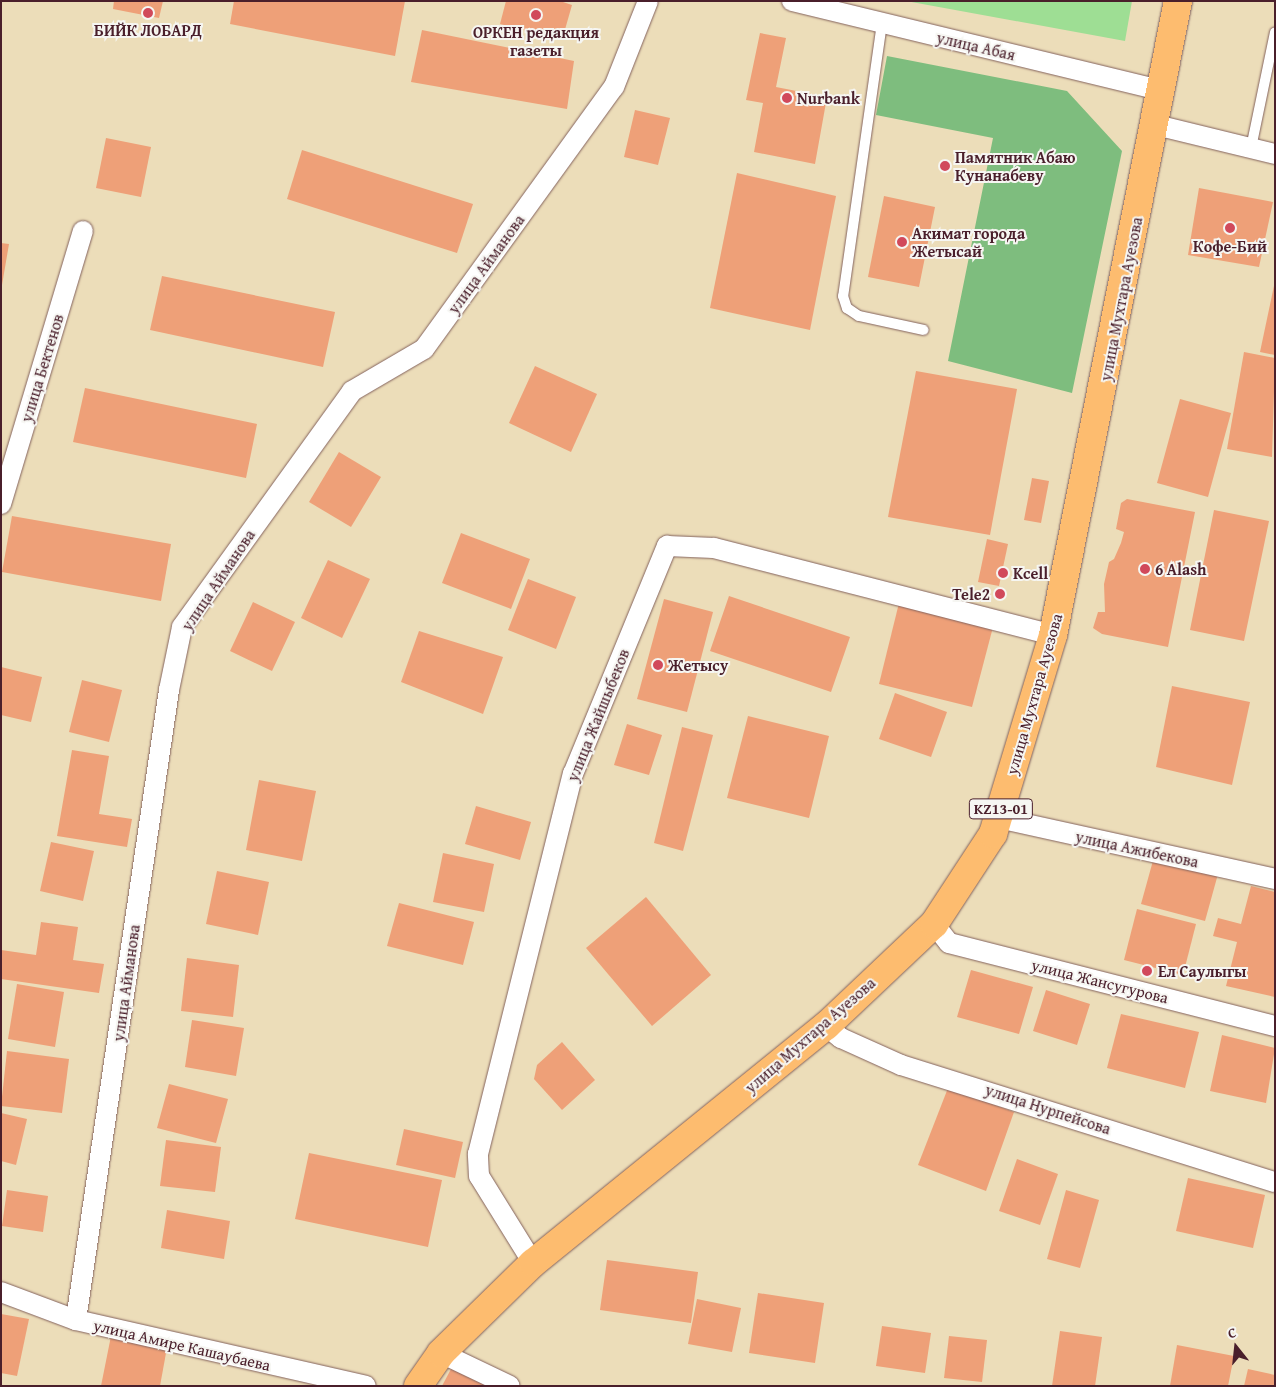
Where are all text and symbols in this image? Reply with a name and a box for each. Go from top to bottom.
marker: БИЙК ЛОБАРД [142,7,154,19]
marker: ОРКЕН редакция газеты [530,9,542,21]
place label: БИЙК ЛОБАРД [94,20,202,40]
place label: ОРКЕН редакция газеты [473,22,599,60]
street label: улица Абая [935,28,1017,64]
place label: Nurbank [797,88,860,108]
marker: Nurbank [781,92,793,104]
place label: Памятник Абаю Кунанабеву [955,147,1076,185]
marker: Памятник Абаю Кунанабеву [939,160,951,172]
street label: улица Айманова [444,211,528,317]
street label: улица Мухтара Ауезова [1096,215,1146,383]
marker: Кофе-Бий [1224,222,1236,234]
place label: Акимат города Жетысай [912,223,1025,261]
marker: Акимат города Жетысай [896,236,908,248]
place label: Кофе-Бий [1193,236,1267,256]
street label: улица Бектенов [16,312,68,424]
street label: улица Айманова [177,526,259,634]
place label: 6 Alash [1155,559,1207,579]
place label: Kcell [1013,563,1048,583]
marker: 6 Alash [1139,563,1151,575]
marker: Kcell [997,567,1009,579]
place label: Tele2 [952,584,990,604]
marker: Tele2 [994,588,1006,600]
street label: улица Мухтара Ауезова [1002,611,1066,777]
street label: улица Жайшыбеков [563,646,633,784]
place label: Жетысу [668,655,728,675]
marker: Жетысу [652,659,664,671]
road number: KZ13-01 [968,796,1034,822]
street label: улица Ажибекова [1074,827,1200,871]
street label: улица Айманова [108,923,144,1043]
street label: улица Жансугурова [1030,955,1170,1007]
place label: Ел Саулыгы [1158,961,1246,981]
marker: Ел Саулыгы [1140,964,1154,978]
street label: улица Мухтара Ауезова [741,973,879,1097]
street label: улица Нурпейсова [983,1080,1113,1138]
street label: улица Амире Кашаубаева [92,1315,272,1375]
north arrow [1211,1322,1261,1372]
text: С [1225,1322,1238,1343]

